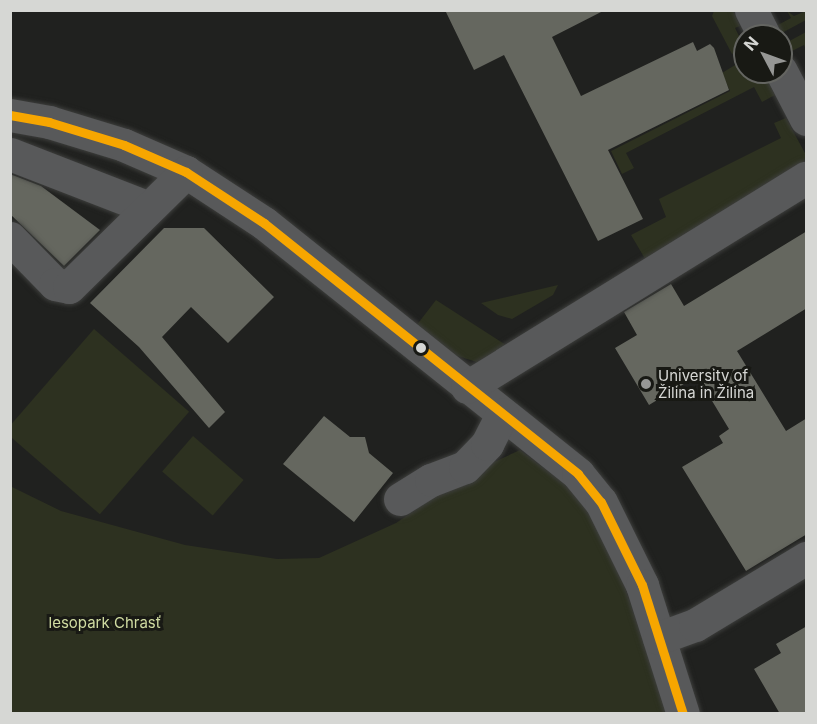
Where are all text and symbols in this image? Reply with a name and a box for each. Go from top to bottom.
north arrow [733,24,793,84]
text: N [739,32,762,55]
unlabelled marker [415,342,427,354]
place label: University of Žilina in Žilina [658,366,754,401]
marker: University of Žilina in Žilina [639,377,653,391]
park label: lesopark Chrasť [49,614,161,632]

